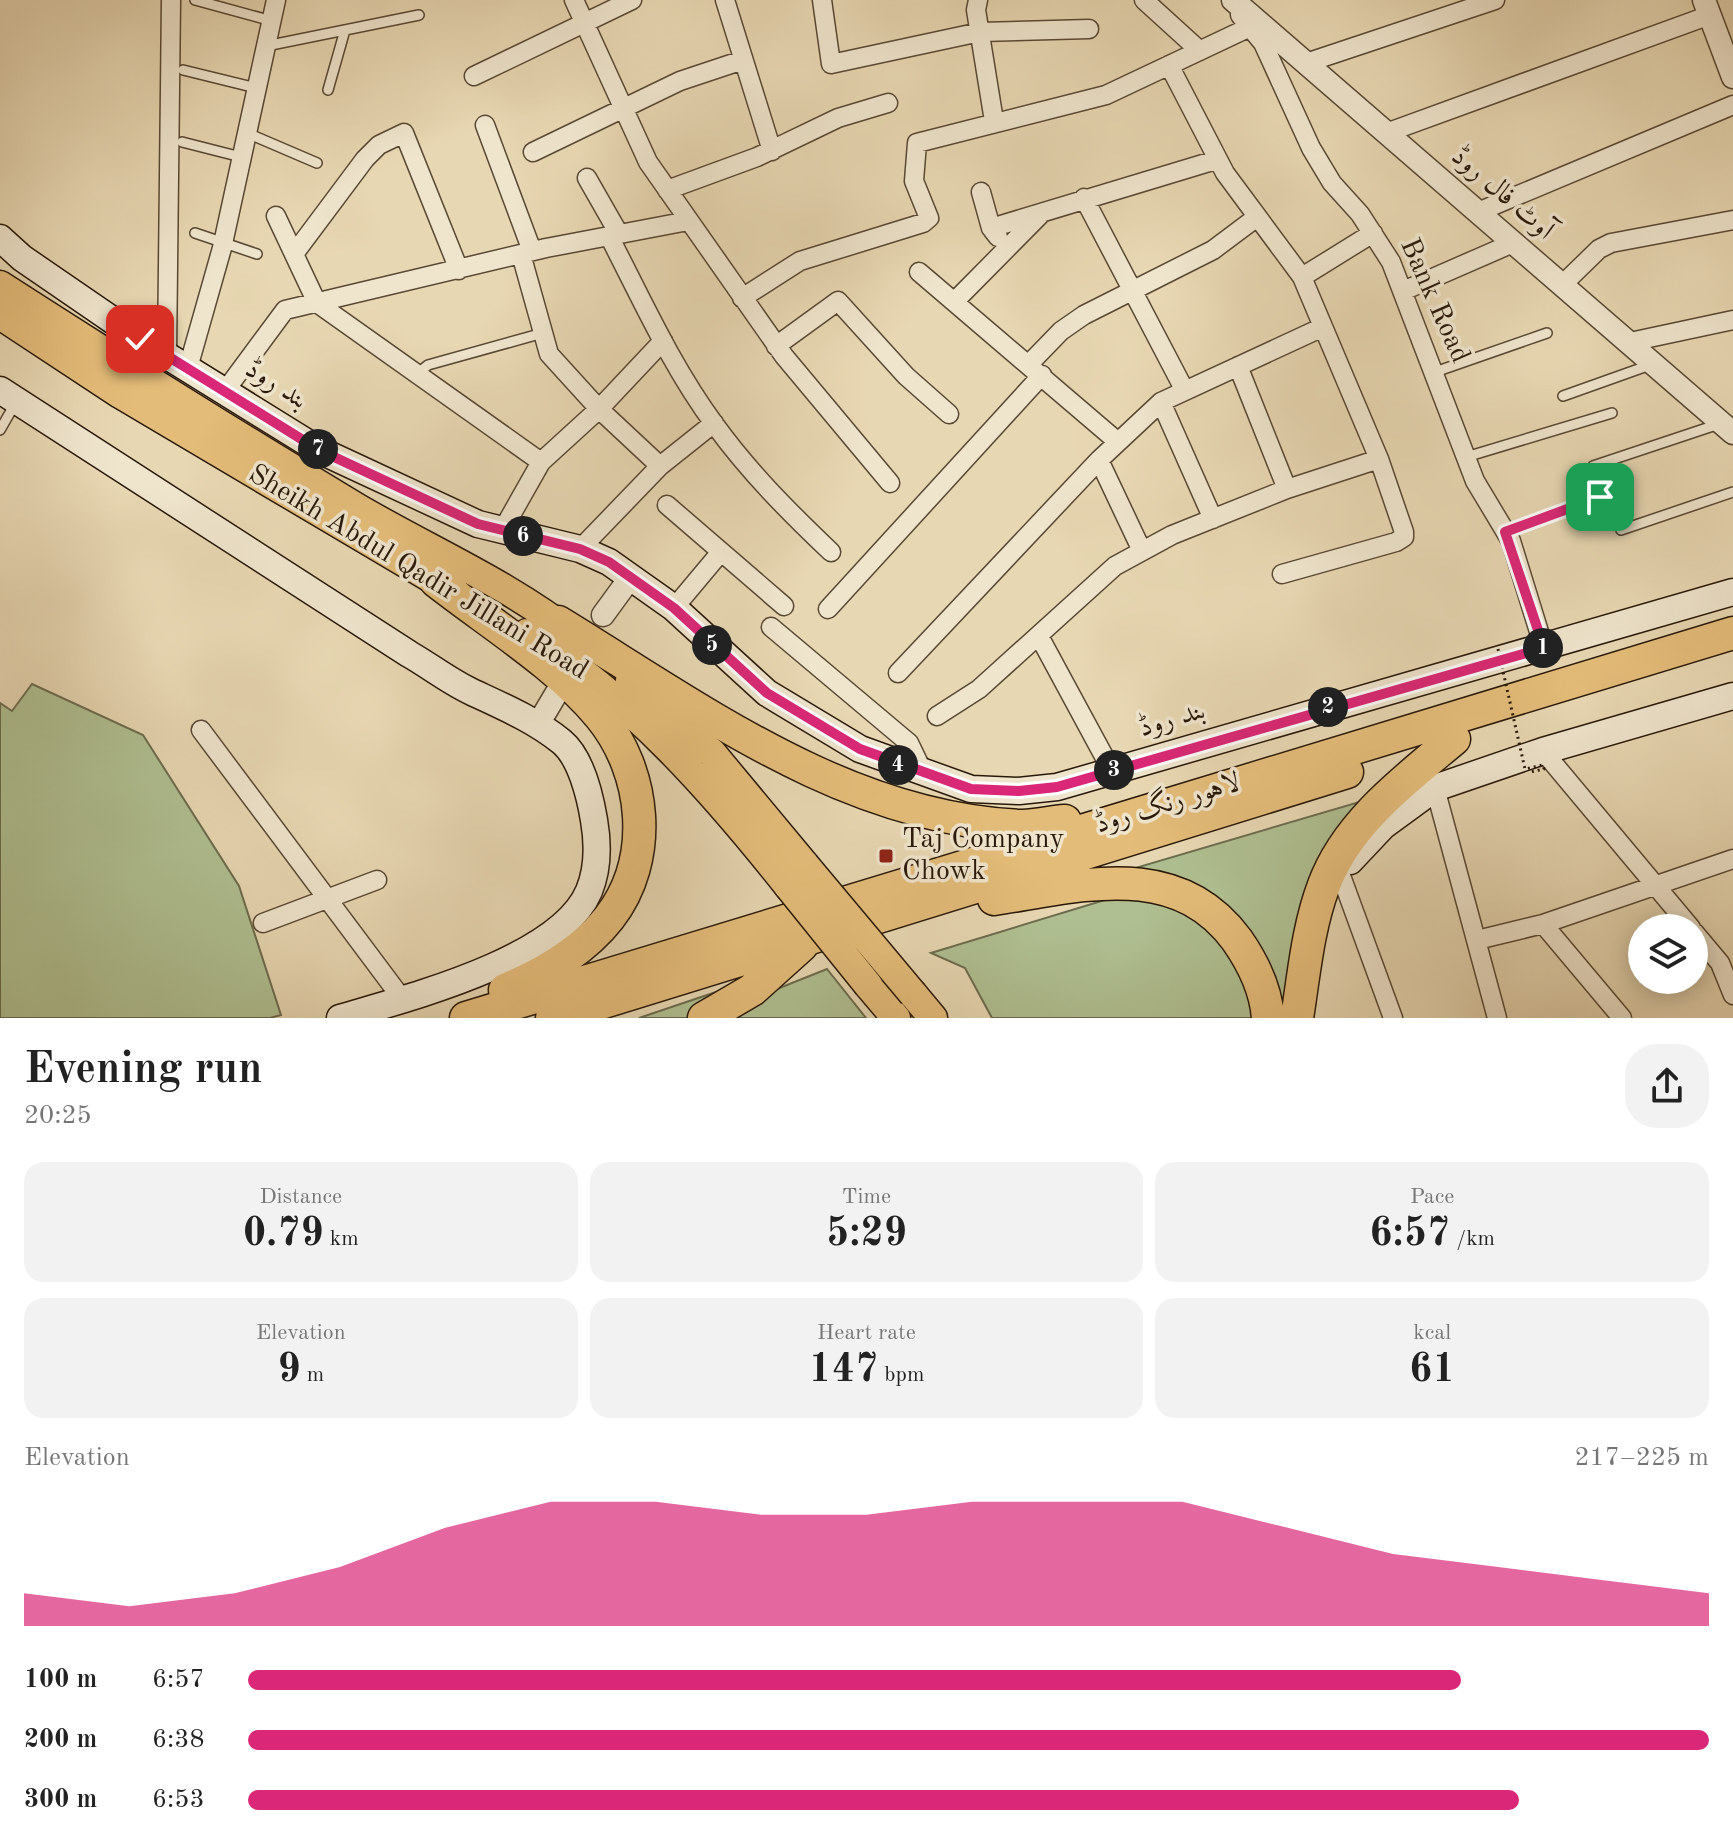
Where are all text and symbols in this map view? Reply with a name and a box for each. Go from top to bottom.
street label: آوٹ فال روڈ [1445,139,1564,248]
street label: Bank Road [1394,235,1474,367]
pin [106,305,174,373]
icon: check [118,317,162,361]
street label: بند روڈ [239,353,314,416]
pin: 7 [298,429,338,469]
text: 7 [312,438,324,460]
street label: Sheikh Abdul Qadir Jillani Road [243,460,593,686]
pin [1566,463,1634,531]
icon: arrive [1578,475,1622,519]
pin: 6 [503,516,543,556]
text: 6 [517,525,529,547]
pin: 5 [692,625,732,665]
pin: 1 [1523,628,1563,668]
text: 5 [706,634,718,656]
text: 1 [1537,637,1549,659]
pin: 2 [1308,687,1348,727]
street label: بند روڈ [1135,694,1209,744]
text: 2 [1322,696,1334,718]
pin: 4 [878,745,918,785]
pin: 3 [1094,750,1134,790]
text: 4 [892,754,904,776]
text: 3 [1108,759,1120,781]
street label: لاہور رنگ روڈ [1090,763,1244,840]
place label: Taj Company Chowk [902,826,1065,886]
marker: Taj Company Chowk [877,847,895,865]
map controls [1628,914,1708,994]
button: layers [1628,914,1708,994]
button: share [1625,1044,1709,1128]
text: Evening run [24,1048,262,1092]
text: 20:25 [24,1103,92,1129]
text: Distance [259,1186,342,1208]
text: Time [842,1186,891,1208]
text: Pace [1410,1186,1454,1208]
text: 0.79 [243,1215,324,1255]
text: 5:29 [826,1215,907,1255]
text: 6:57 [1369,1215,1450,1255]
text: km [324,1228,359,1250]
text: /km [1450,1228,1495,1250]
text: Elevation [256,1322,346,1344]
text: Heart rate [817,1322,916,1344]
text: kcal [1413,1322,1451,1344]
text: 9 [277,1351,301,1391]
text: 147 [809,1351,878,1391]
text: 61 [1409,1351,1455,1391]
text: m [301,1364,324,1386]
text: bpm [878,1364,924,1386]
text: Elevation [24,1445,130,1471]
text: 217–225 m [1574,1445,1709,1471]
text: 100 m [24,1667,97,1693]
text: 6:57 [152,1667,205,1693]
text: 200 m [24,1727,97,1753]
text: 6:38 [152,1727,205,1753]
text: 300 m [24,1787,97,1813]
text: 6:53 [152,1787,205,1813]

